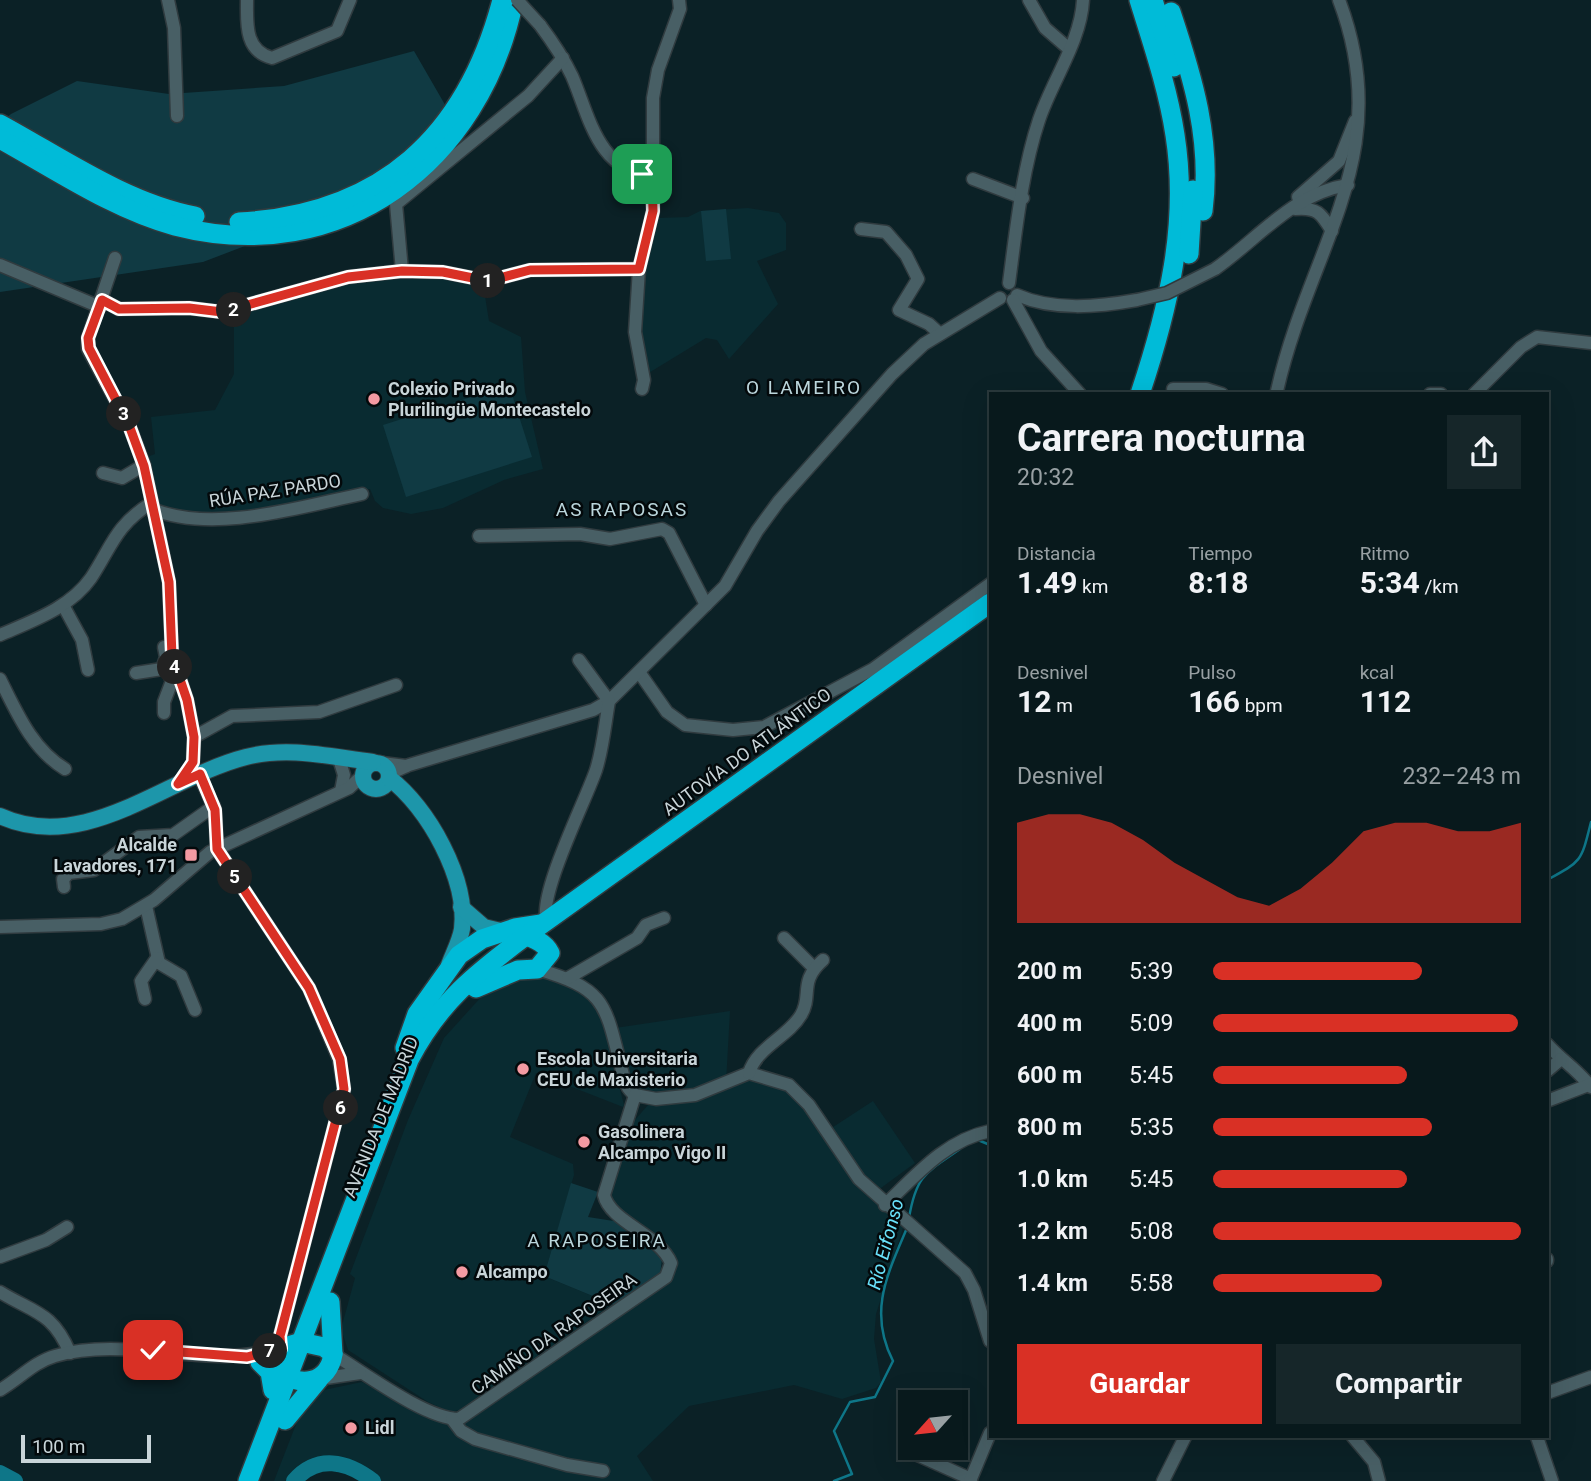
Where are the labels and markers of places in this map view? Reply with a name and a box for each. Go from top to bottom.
pin [612,144,672,204]
pin: 1 [470,264,505,298]
pin: 2 [216,292,252,328]
place label: Colexio Privado Plurilingüe Montecastelo [388,378,591,420]
marker: Colexio Privado Plurilingüe Montecastelo [366,391,382,407]
pin: 3 [106,396,142,432]
pin: 4 [158,650,192,684]
place label: Alcalde Lavadores, 171 [54,834,177,876]
marker: Alcalde Lavadores, 171 [183,847,199,863]
pin: 5 [218,860,252,894]
place label: Escola Universitaria CEU de Maxisterio [537,1048,698,1090]
marker: Escola Universitaria CEU de Maxisterio [515,1061,531,1077]
pin: 6 [324,1090,358,1126]
place label: Gasolinera Alcampo Vigo II [598,1121,726,1163]
marker: Gasolinera Alcampo Vigo II [576,1134,592,1150]
place label: Alcampo [476,1261,548,1282]
marker: Alcampo [454,1264,470,1280]
pin [123,1320,183,1380]
pin: 7 [252,1334,288,1368]
place label: Lidl [365,1417,394,1438]
marker: Lidl [343,1420,359,1436]

